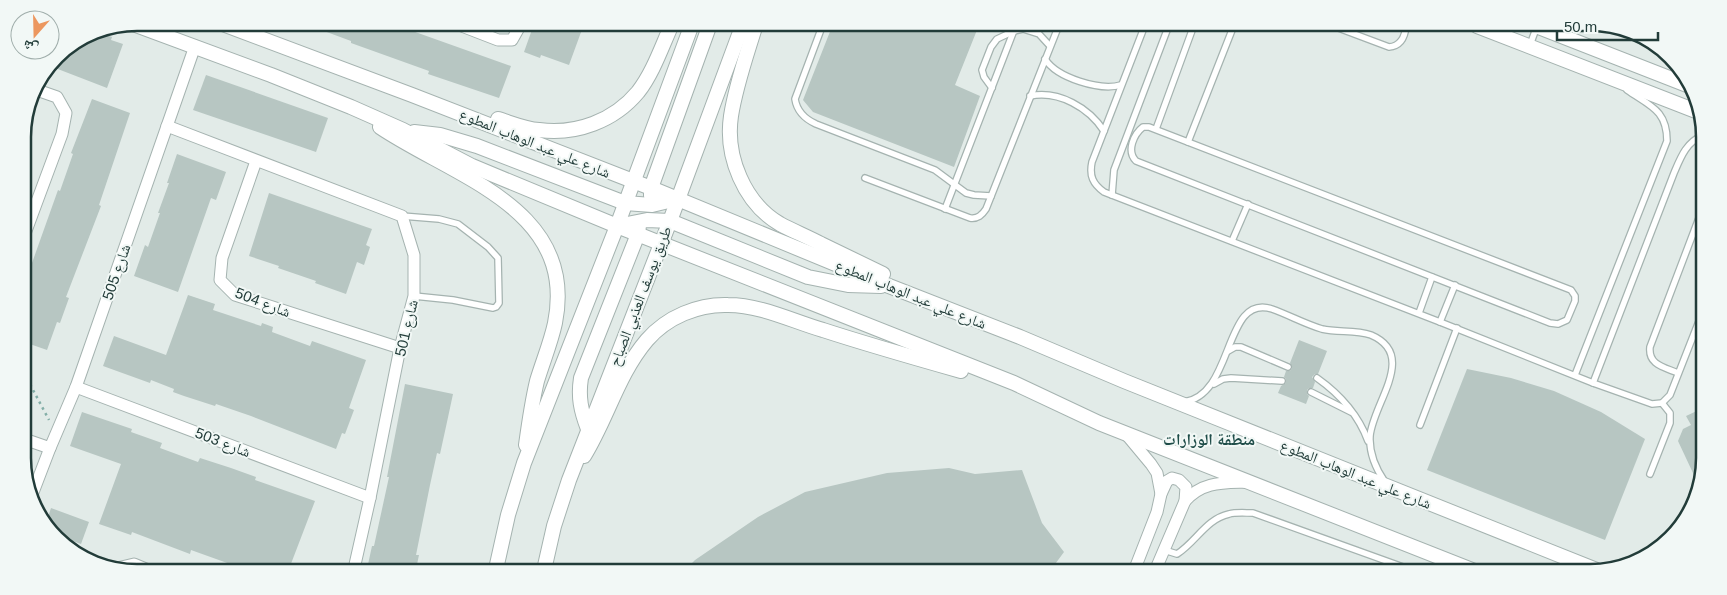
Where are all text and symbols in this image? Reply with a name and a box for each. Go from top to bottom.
north arrow [10,10,60,60]
scale bar [1557,10,1658,42]
text: 50 m [1564,18,1597,35]
text: ش [21,36,41,57]
street label: شارع علي عبد الوهاب المطوع [456,105,613,185]
street label: طريق يوسف العذبي الصباح [606,224,678,370]
street label: شارع 505 [99,242,135,303]
street label: شارع علي عبد الوهاب المطوع [832,256,989,336]
street label: شارع 504 [232,284,293,322]
street label: شارع 501 [391,298,423,358]
street label: شارع 503 [192,424,253,462]
district label: منطقة الوزارات [1163,431,1255,448]
street label: شارع علي عبد الوهاب المطوع [1277,436,1434,516]

